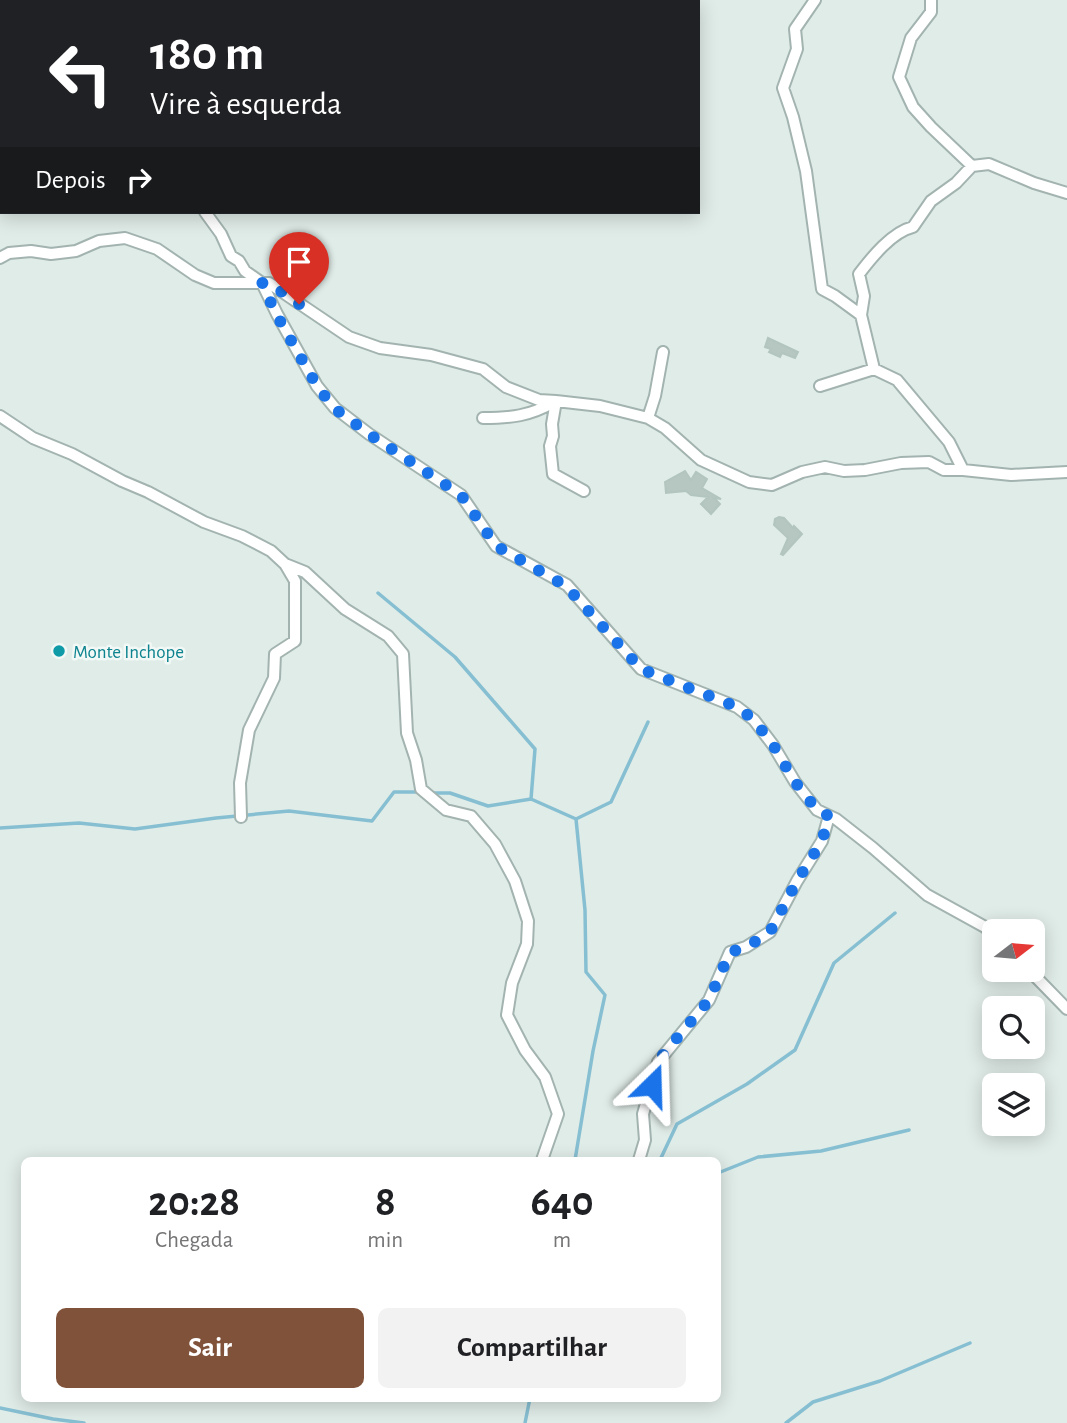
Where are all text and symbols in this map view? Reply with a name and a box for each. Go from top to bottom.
icon: left [35,28,126,119]
text: 180 m [150,30,264,79]
text: Vire à esquerda [150,88,342,120]
icon: right [120,161,158,199]
text: Depois [35,167,106,193]
pin [269,232,329,304]
icon: arrive [280,243,318,281]
marker: Monte Inchope [51,643,67,659]
place label: Monte Inchope [73,643,184,662]
north arrow [982,919,1045,982]
map controls [982,919,1045,1136]
button: search [982,996,1045,1059]
position arrow [615,1048,689,1122]
button: layers [982,1073,1045,1136]
text: 20:28 [148,1181,240,1223]
text: 8 [375,1181,396,1223]
text: 640 [530,1181,594,1223]
text: Chegada [155,1229,233,1252]
text: min [367,1229,403,1252]
text: m [553,1229,571,1252]
button: Sair [56,1308,364,1388]
button: Compartilhar [378,1308,686,1388]

